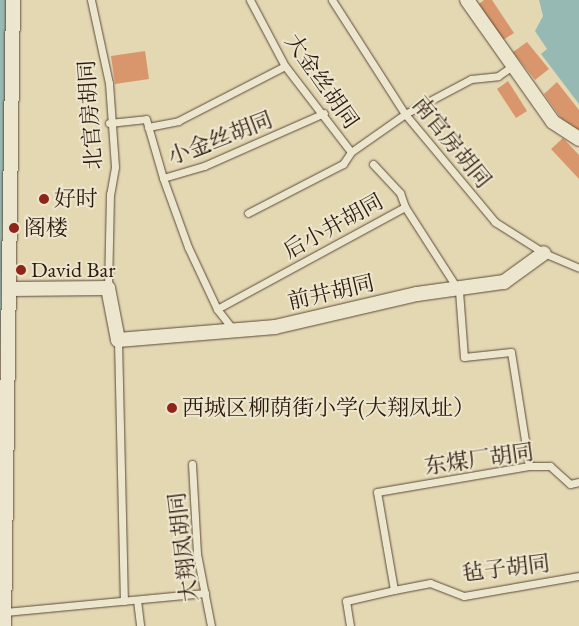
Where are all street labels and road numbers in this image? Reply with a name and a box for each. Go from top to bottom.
street label: 大金丝胡同 [280,28,364,134]
street label: 北官房胡同 [73,59,107,171]
street label: 南官房胡同 [407,91,497,193]
street label: 小金丝胡同 [164,106,276,170]
street label: 后小井胡同 [278,188,388,264]
street label: 前井胡同 [285,269,377,315]
street label: 东煤厂胡同 [423,438,535,480]
street label: 大翔凤胡同 [163,491,203,603]
street label: 毡子胡同 [461,550,551,586]

